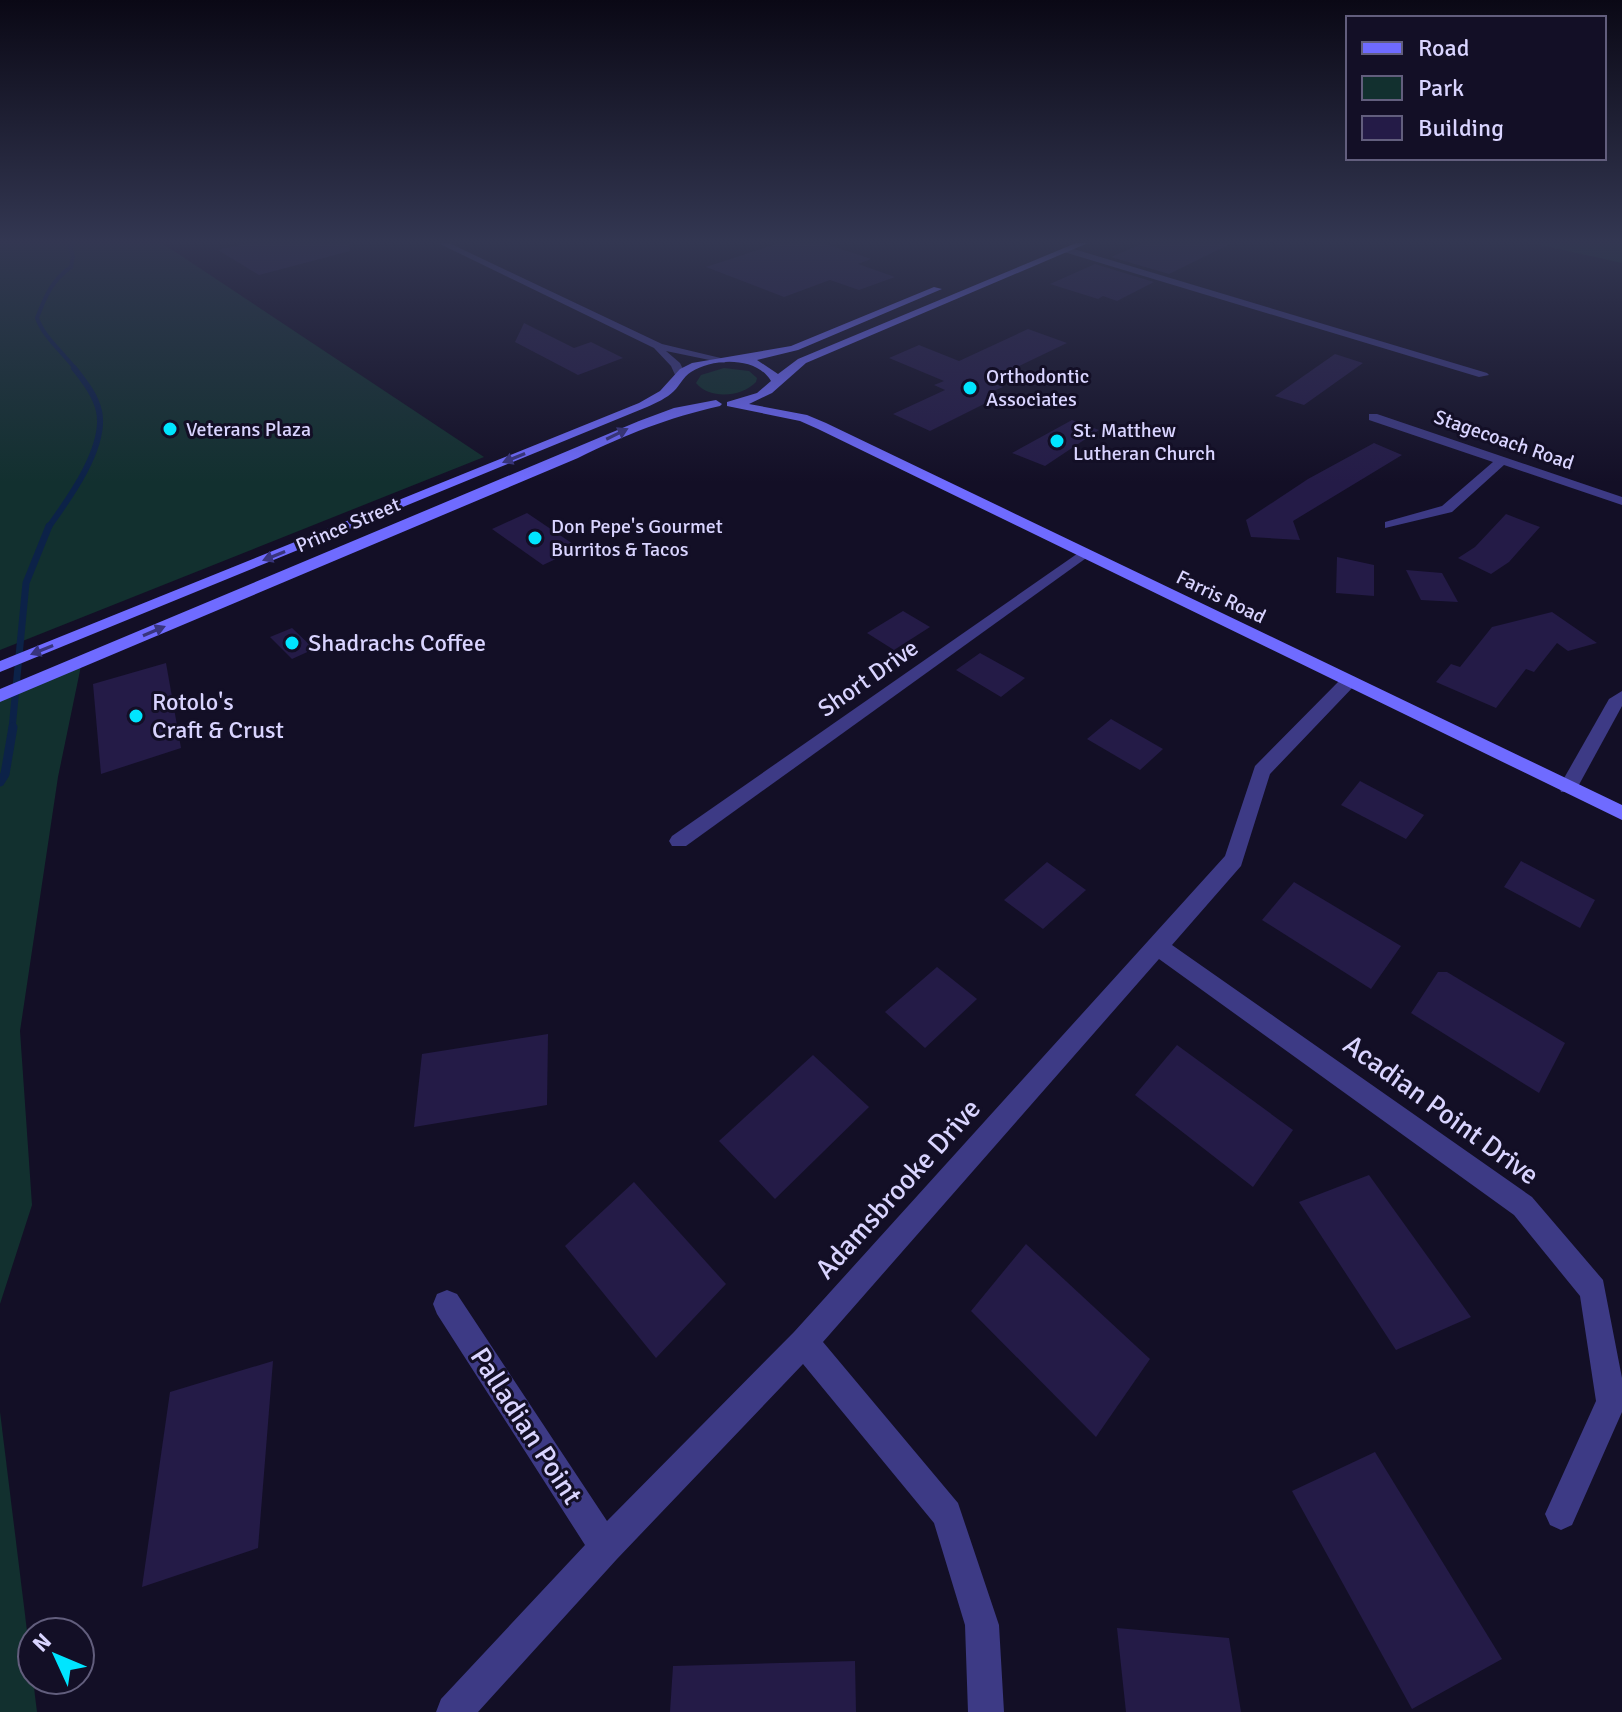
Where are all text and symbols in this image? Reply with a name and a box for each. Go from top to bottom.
legend [1346,16,1606,160]
text: Road [1418,33,1469,63]
text: Park [1418,73,1464,103]
text: Building [1418,113,1504,143]
place label: Orthodontic Associates [986,364,1089,412]
marker: Orthodontic Associates [961,379,979,397]
street label: Stagecoach Road [1431,404,1577,476]
place label: Veterans Plaza [186,417,311,442]
place label: St. Matthew Lutheran Church [1073,418,1216,466]
marker: Veterans Plaza [161,420,179,438]
one-way arrow [606,427,629,441]
marker: St. Matthew Lutheran Church [1048,432,1066,450]
one-way arrow [502,452,526,465]
street label: Prince Street [292,492,404,558]
place label: Don Pepe's Gourmet Burritos & Tacos [551,514,723,562]
marker: Don Pepe's Gourmet Burritos & Tacos [526,529,544,547]
one-way arrow [262,550,286,563]
street label: Farris Road [1172,565,1270,629]
one-way arrow [142,624,166,637]
place label: Shadrachs Coffee [308,628,486,658]
street label: Short Drive [812,633,924,723]
marker: Shadrachs Coffee [283,634,301,652]
one-way arrow [30,644,54,657]
place label: Rotolo's Craft & Crust [152,687,284,745]
marker: Rotolo's Craft & Crust [127,707,145,725]
street label: Acadian Point Drive [1337,1028,1545,1192]
street label: Adamsbrooke Drive [808,1092,988,1286]
street label: Palladian Point [463,1341,589,1511]
north arrow [16,1616,96,1696]
text: N [27,1628,57,1657]

